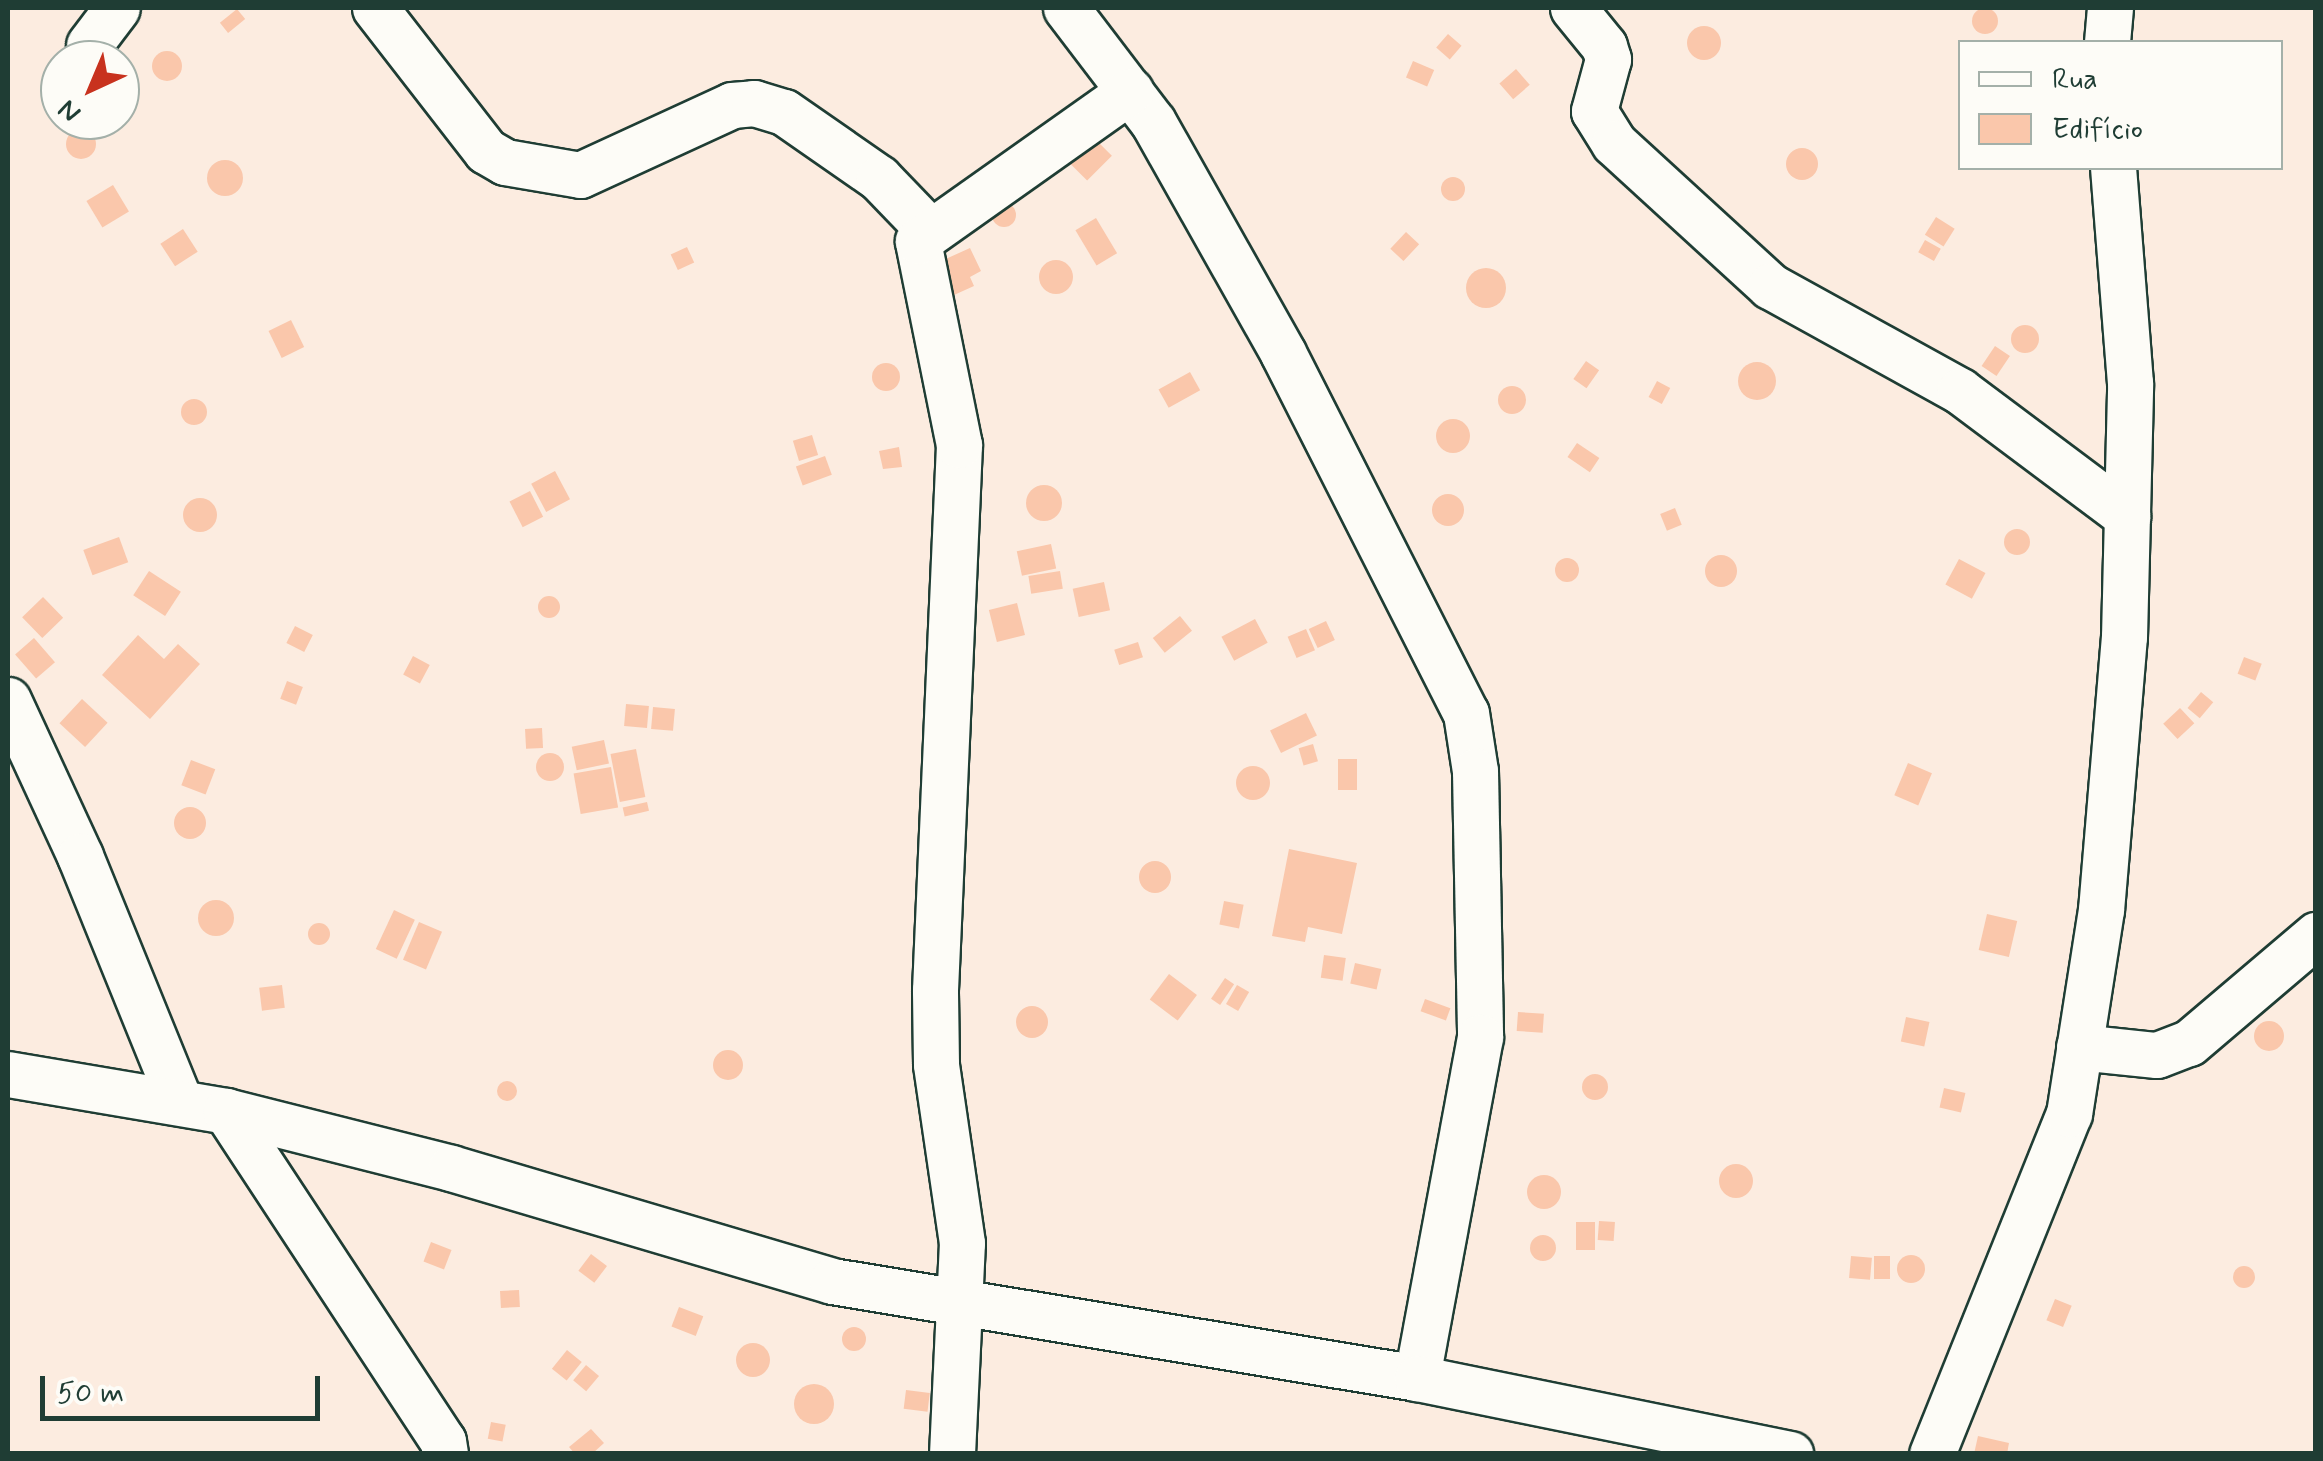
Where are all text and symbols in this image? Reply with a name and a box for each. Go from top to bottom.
north arrow [40,40,140,140]
legend [1958,40,2283,170]
text: Rua [2052,60,2098,99]
text: N [51,91,90,130]
text: Edifício [2052,110,2143,149]
scale bar [45,1356,325,1418]
text: 50 m [57,1374,124,1413]

